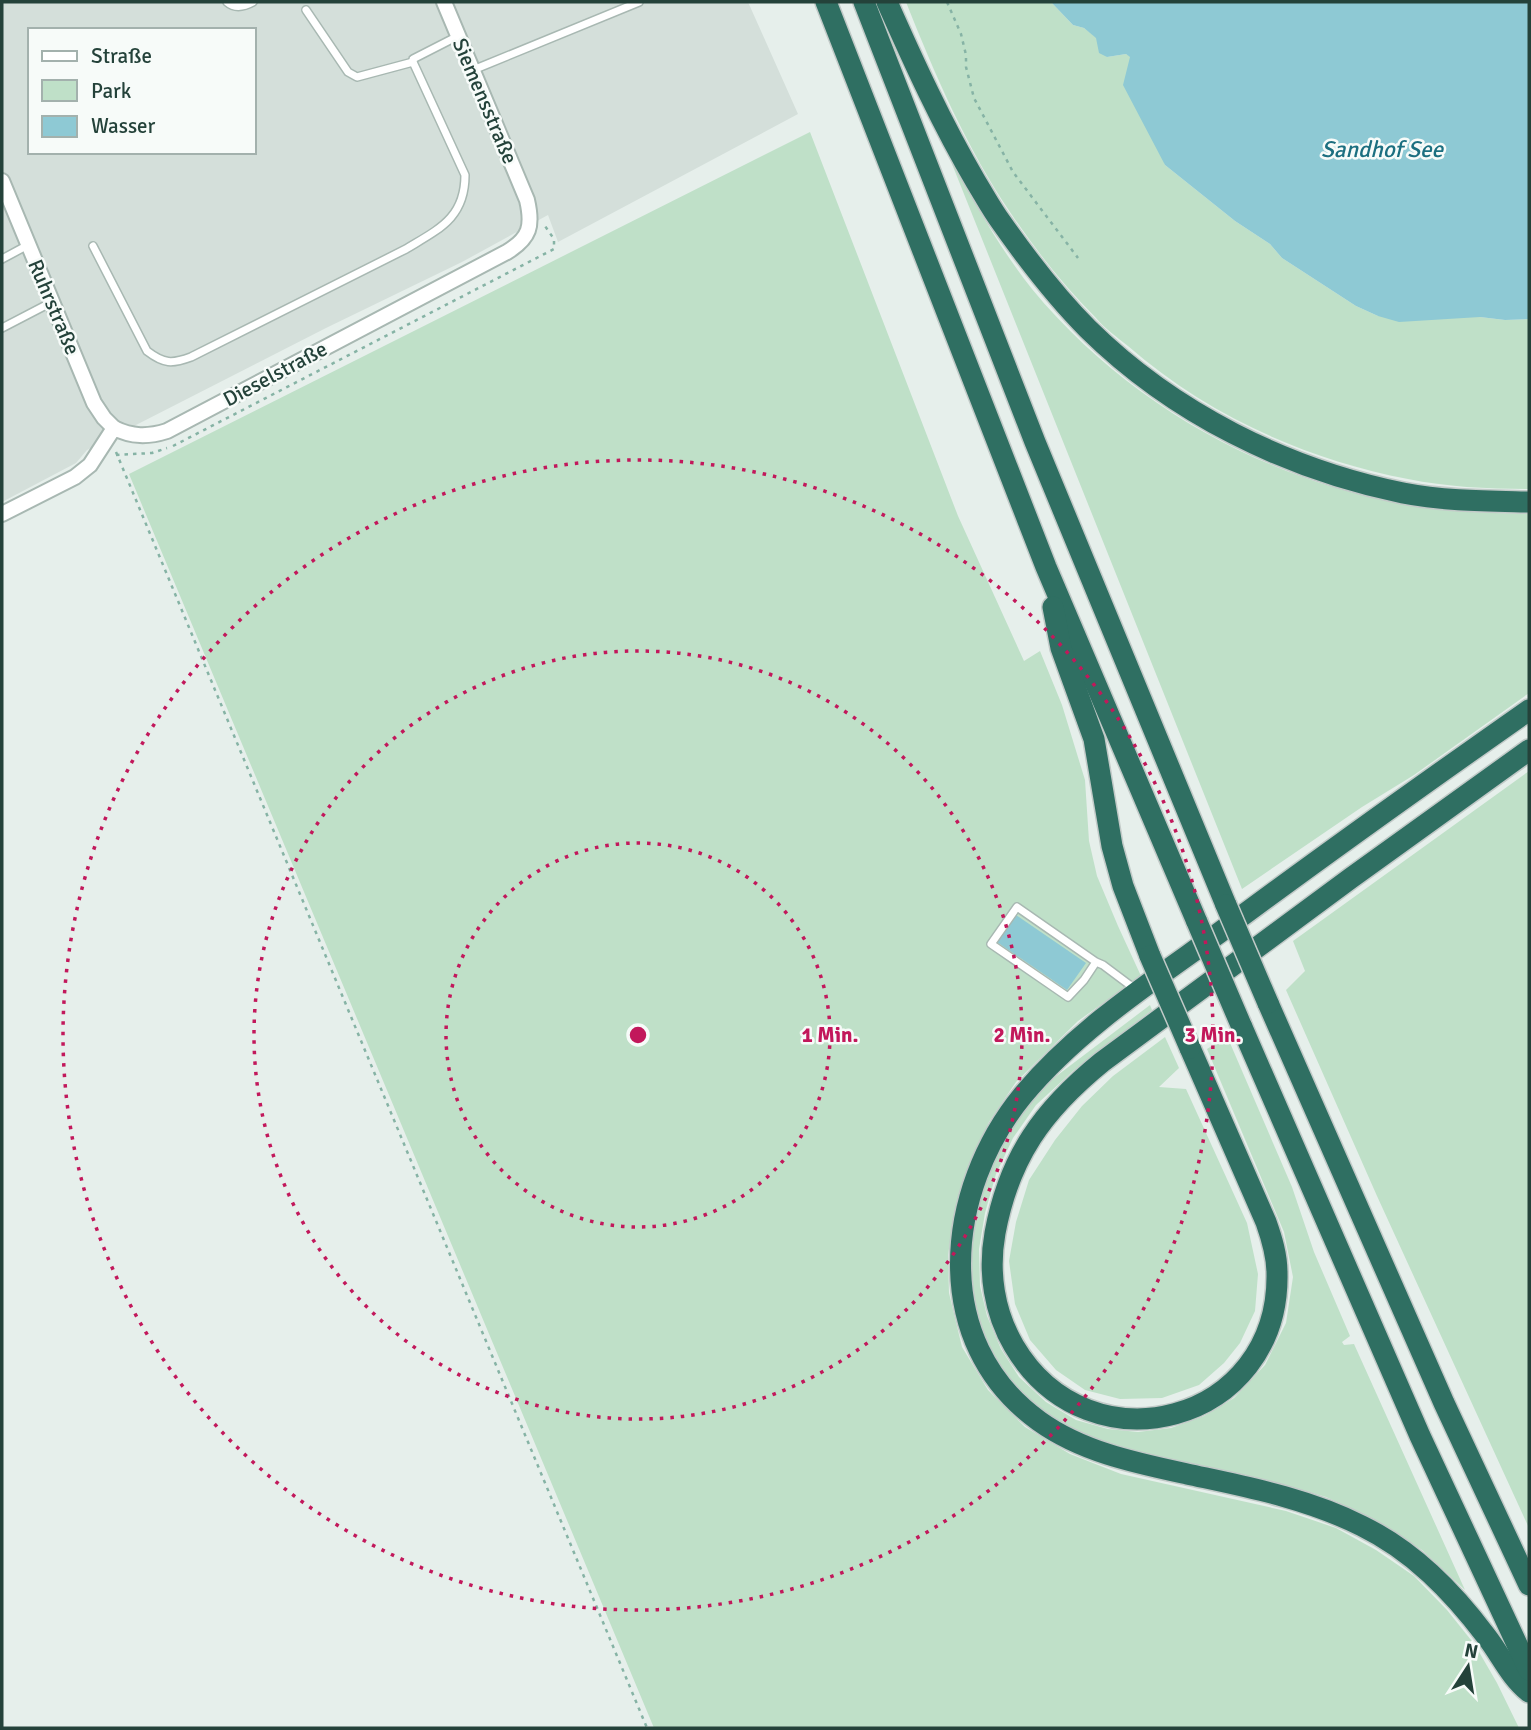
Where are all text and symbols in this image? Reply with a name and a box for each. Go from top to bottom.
legend [28,28,256,154]
street label: Siemensstraße [447,34,523,168]
text: Straße [91,43,152,69]
text: Park [91,78,132,104]
text: Wasser [91,113,156,139]
water label: Sandhof See [1321,135,1445,164]
street label: Ruhrstraße [22,255,86,359]
street label: Dieselstraße [219,336,331,412]
text: 1 Min. [801,1022,859,1048]
text: 2 Min. [993,1022,1051,1048]
text: 3 Min. [1184,1022,1242,1048]
centre of rings [626,1023,650,1047]
north arrow [1433,1632,1503,1702]
text: N [1462,1638,1480,1664]

